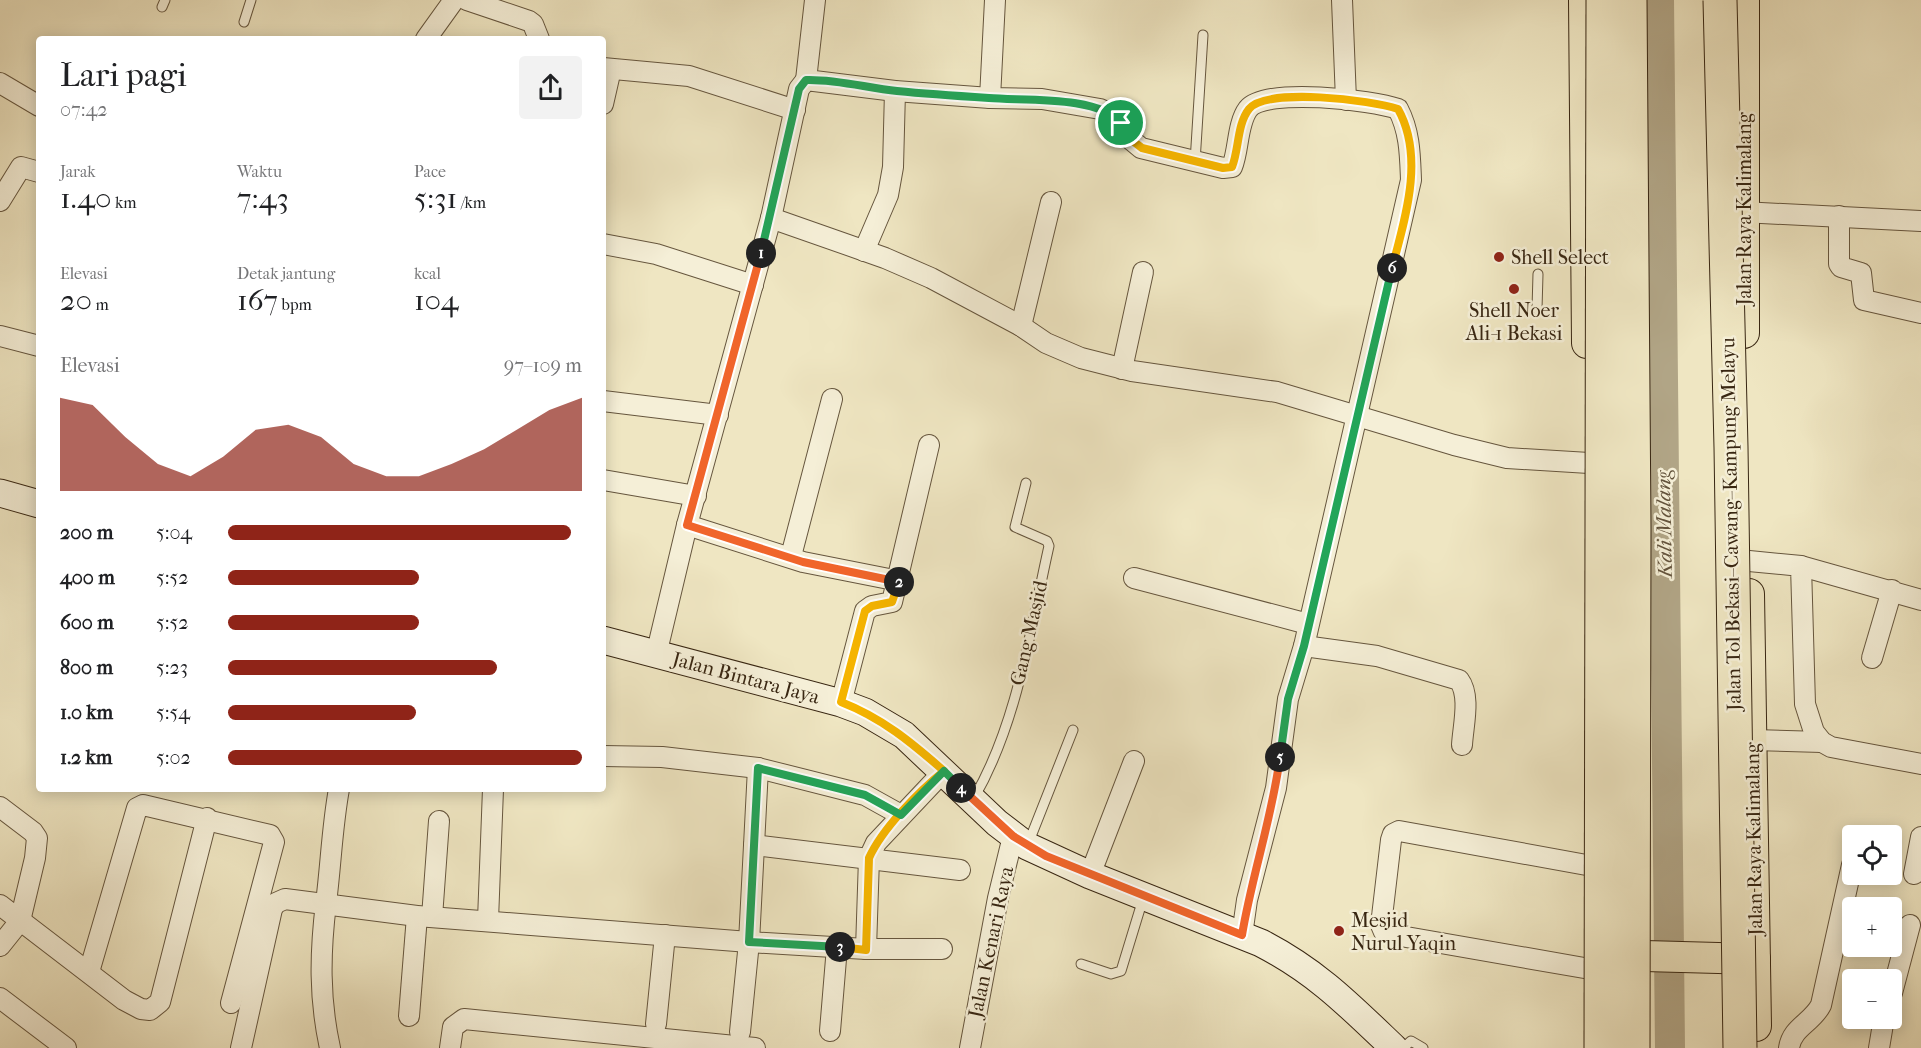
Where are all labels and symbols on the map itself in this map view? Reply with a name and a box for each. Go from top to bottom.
pin [1095,97,1146,148]
street label: Jalan Raya Kalimalang [1733,112,1756,308]
pin: 1 [746,238,776,268]
place label: Shell Select [1511,246,1609,269]
marker: Shell Select [1492,250,1506,264]
pin: 6 [1377,253,1407,283]
marker: Shell Noer Ali-1 Bekasi [1507,282,1521,296]
place label: Shell Noer Ali-1 Bekasi [1465,299,1562,345]
street label: Jalan Tol Bekasi–Cawang–Kampung Melayu [1716,336,1746,713]
water label: Kali Malang [1651,469,1677,580]
pin: 2 [884,567,914,597]
street label: Gang Masjid [1006,577,1052,688]
street label: Jalan Bintara Jaya [668,647,823,709]
pin: 5 [1265,742,1295,772]
street label: Jalan Raya Kalimalang [1741,742,1767,938]
pin: 4 [946,773,976,803]
street label: Jalan Kenari Raya [963,864,1018,1022]
place label: Mesjid Nurul Yaqin [1351,909,1456,955]
marker: Mesjid Nurul Yaqin [1332,924,1346,938]
pin: 3 [825,932,855,962]

